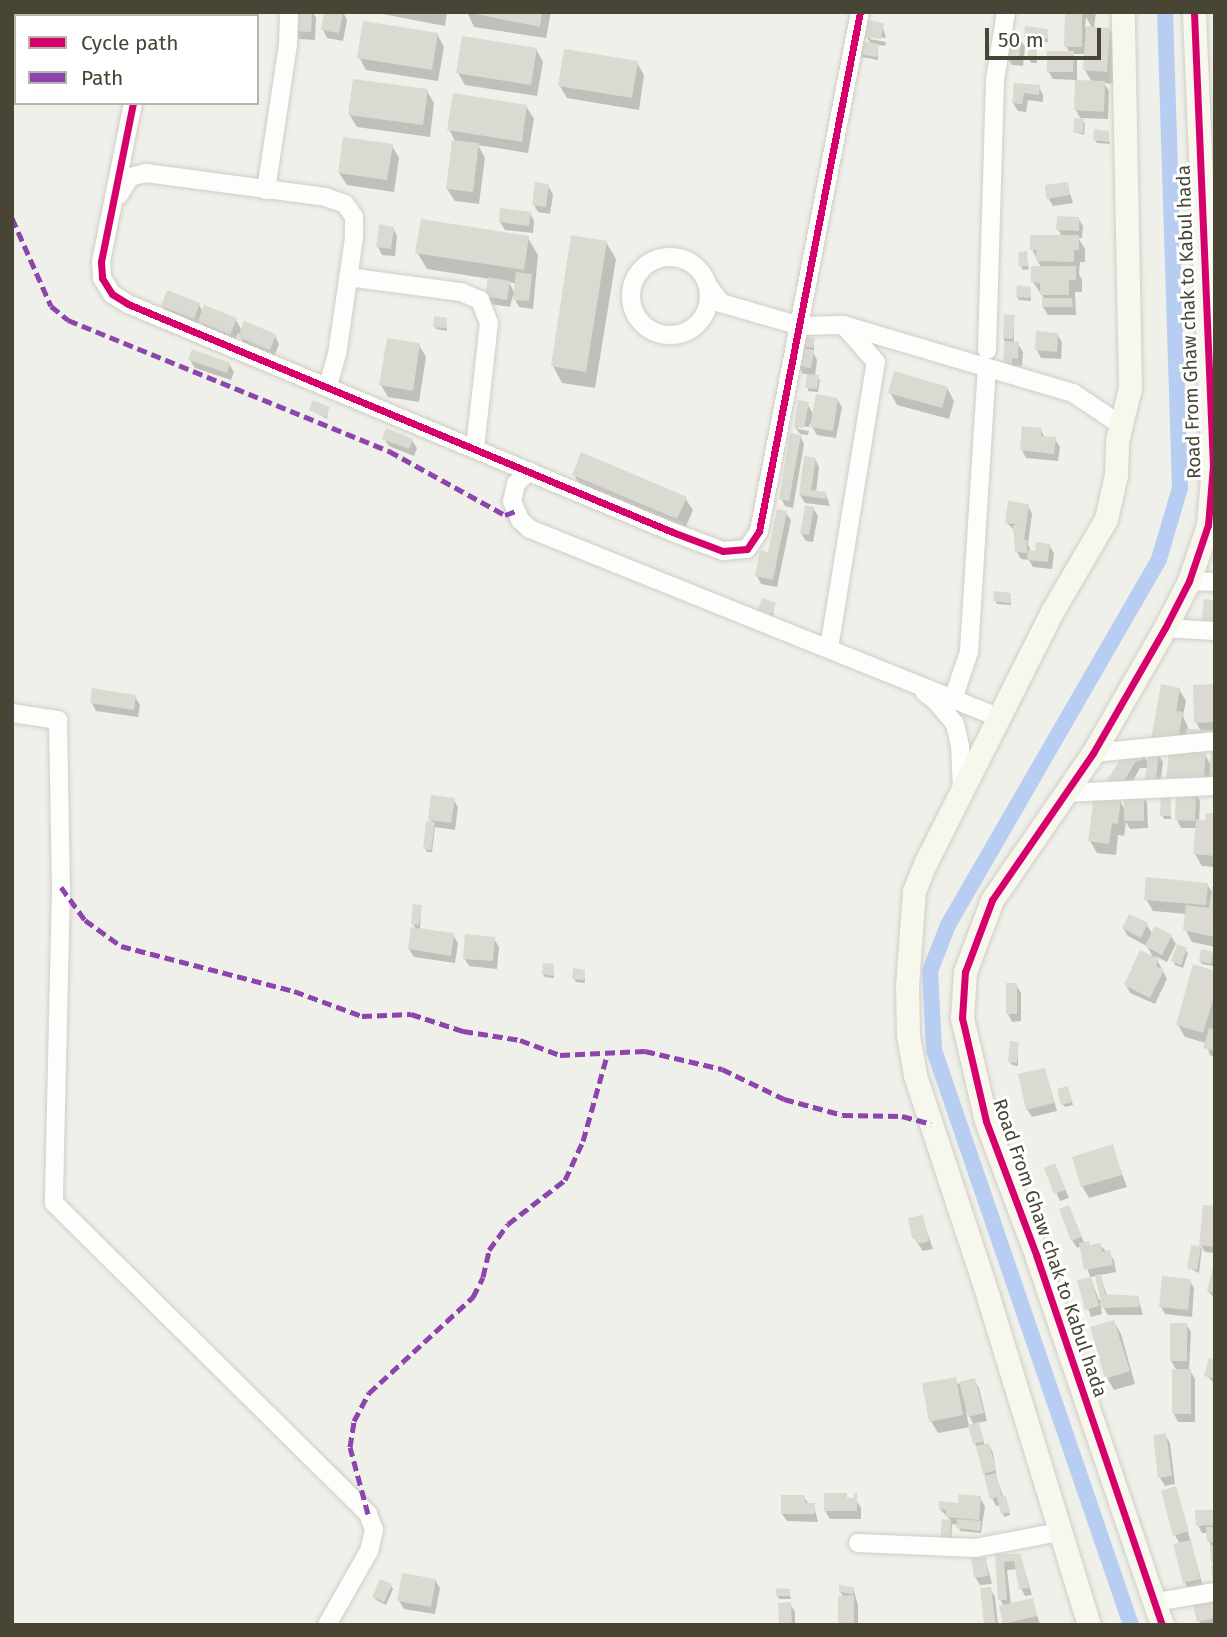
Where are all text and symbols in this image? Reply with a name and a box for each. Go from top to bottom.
legend [14,14,259,105]
scale bar [989,14,1104,58]
text: 50 m [998,27,1044,53]
text: Cycle path [81,30,179,56]
text: Path [81,65,123,91]
street label: Road From Ghaw chak to Kabul hada [1172,165,1206,479]
street label: Road From Ghaw chak to Kabul hada [988,1096,1112,1400]

